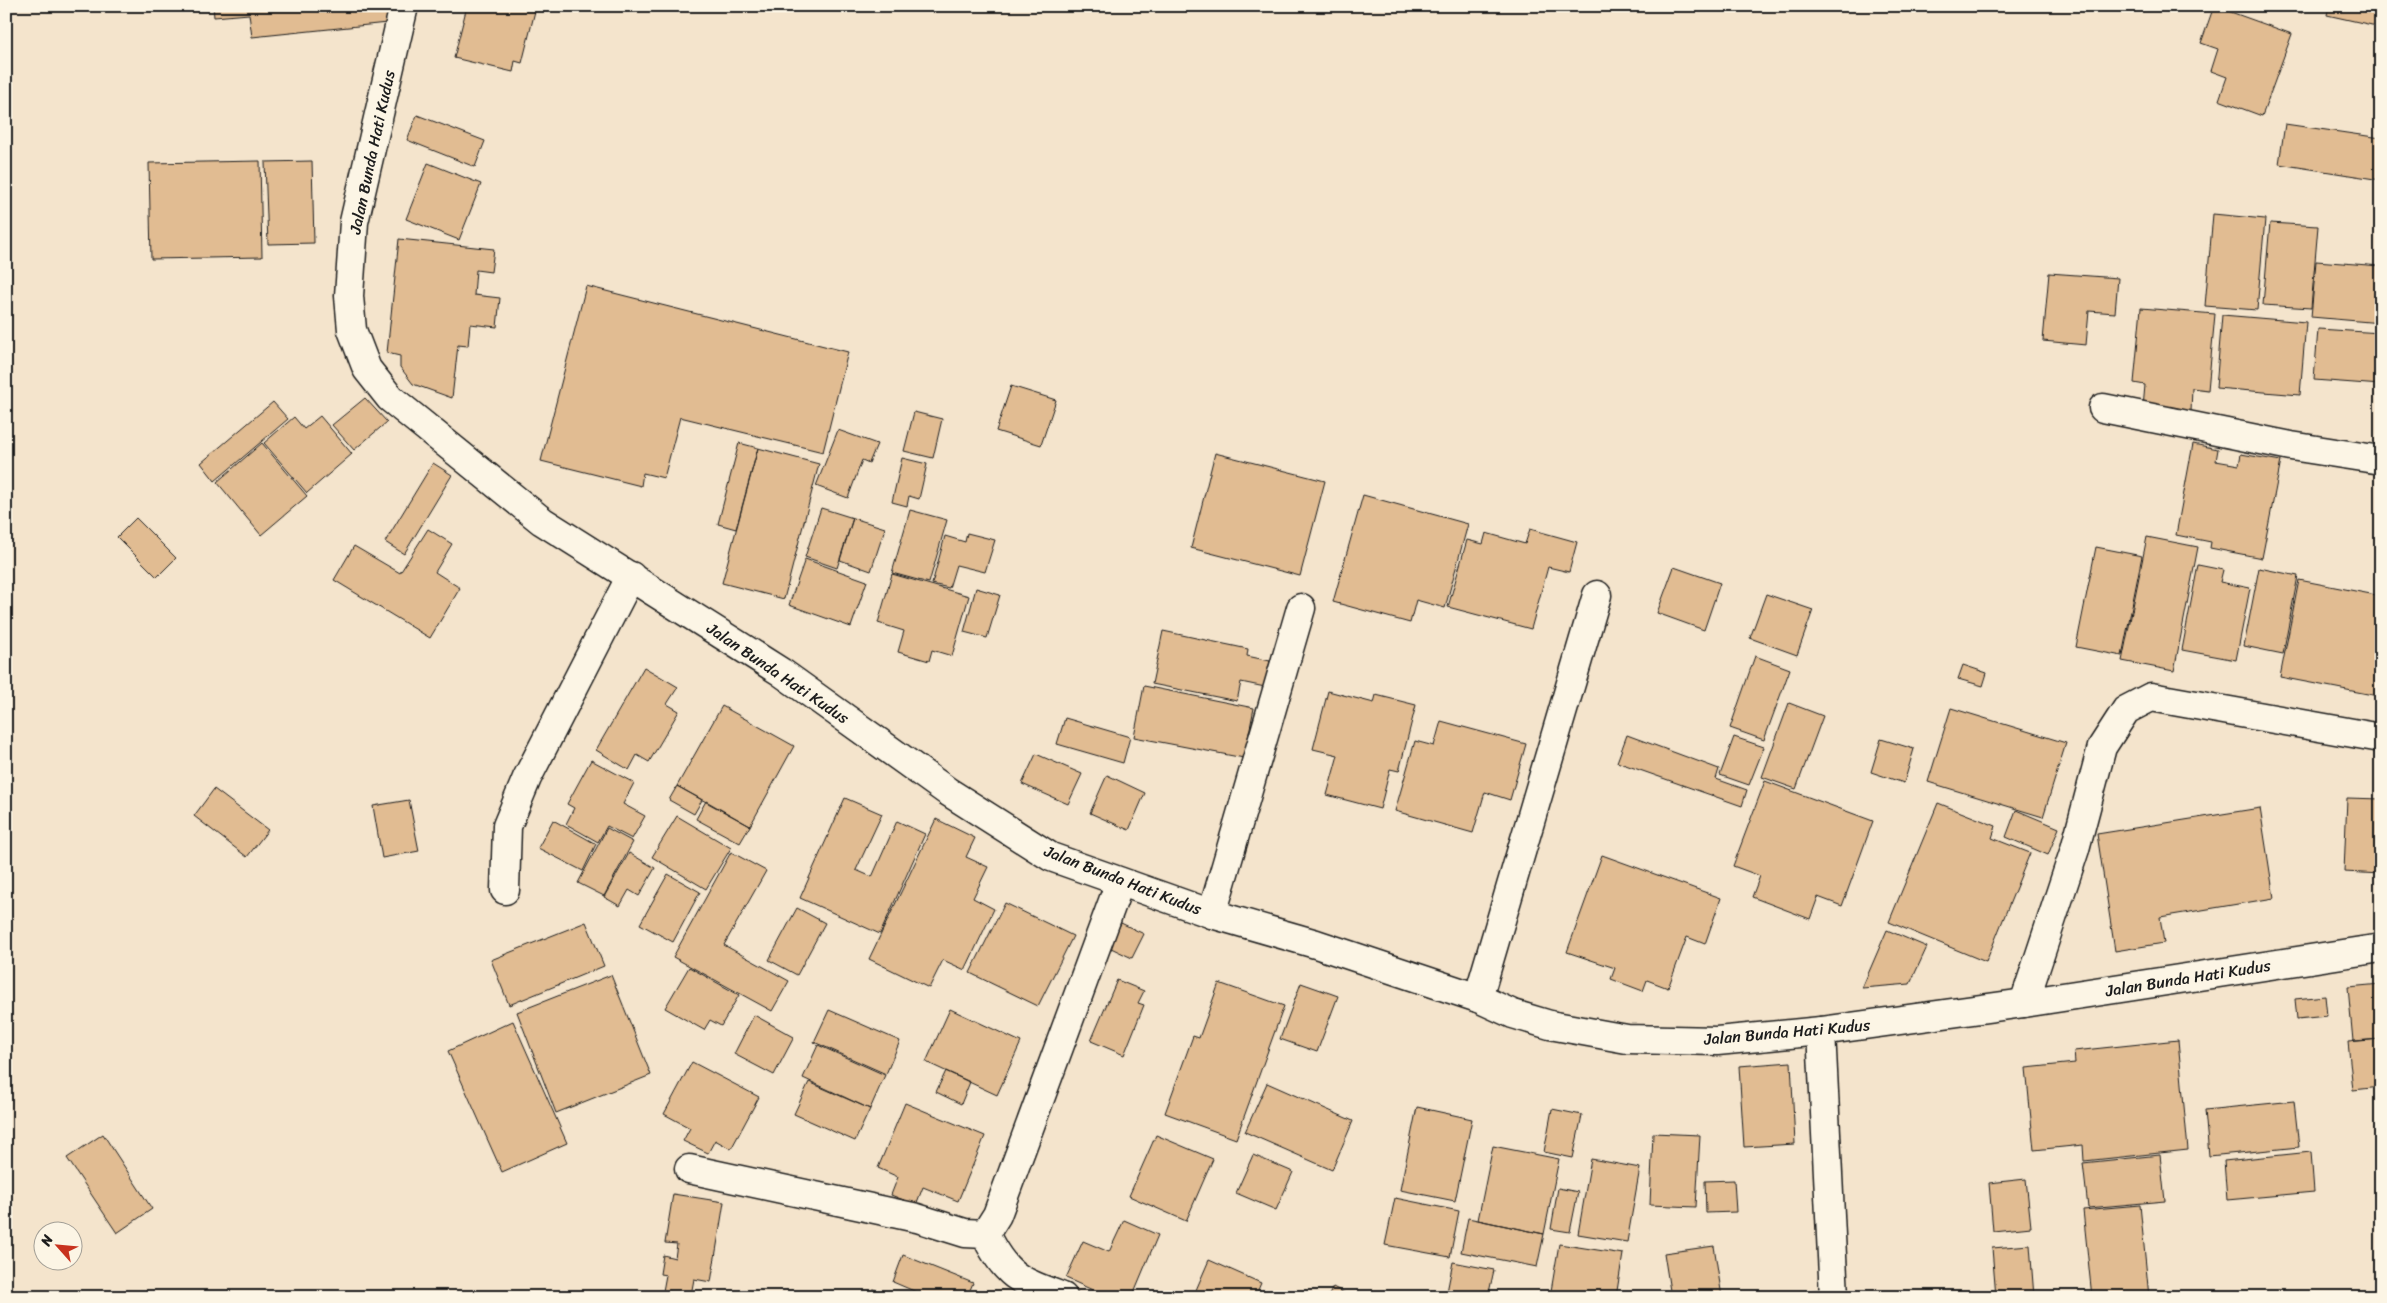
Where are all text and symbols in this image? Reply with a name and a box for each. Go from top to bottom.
street label: Jalan Bunda Hati Kudus [340,67,404,238]
street label: Jalan Bunda Hati Kudus [700,614,856,732]
street label: Jalan Bunda Hati Kudus [1039,836,1207,924]
street label: Jalan Bunda Hati Kudus [2102,951,2273,1006]
street label: Jalan Bunda Hati Kudus [1702,1010,1872,1054]
north arrow [32,1220,82,1270]
text: N [33,1230,60,1251]

